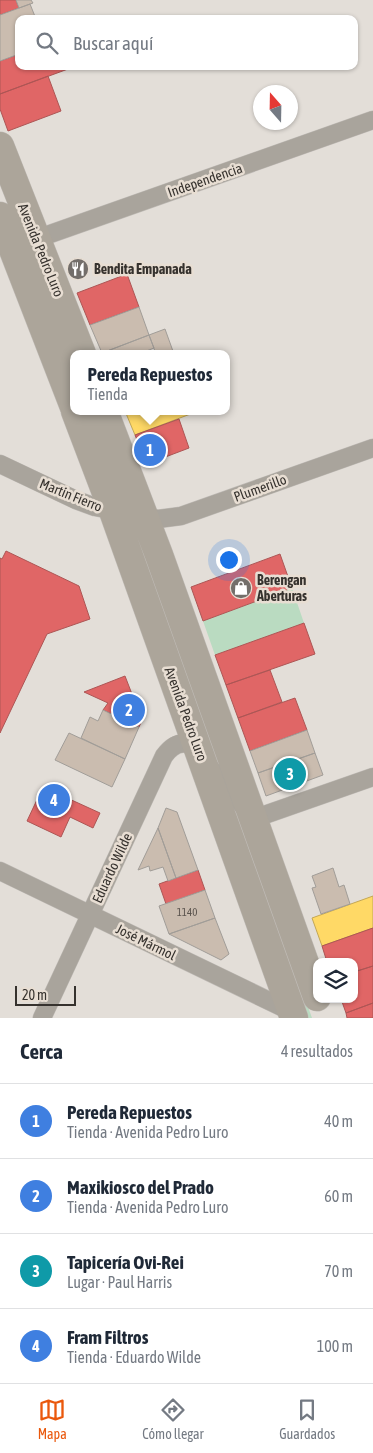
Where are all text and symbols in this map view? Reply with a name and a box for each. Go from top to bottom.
search box [15,15,358,70]
icon: search [33,29,61,57]
text: Buscar aquí [73,32,153,54]
north arrow [253,85,298,130]
street label: Independencia [166,160,244,200]
street label: Avenida Pedro Luro [15,201,67,299]
restaurant icon: Bendita Empanada [66,257,90,281]
place label: Bendita Empanada [94,261,192,277]
popup [70,350,230,415]
text: Pereda Repuestos [88,363,212,385]
text: Tienda [88,385,128,403]
pin: 1 [134,431,166,469]
street label: Plumerillo [231,471,289,505]
street label: Martín Fierro [37,475,105,515]
your location [216,547,242,573]
place label: Berengan Aberturas [256,572,307,604]
shop icon: Berengan Aberturas [229,576,253,600]
street label: Avenida Pedro Luro [162,665,210,763]
pin: 2 [113,691,145,729]
pin: 3 [274,755,306,793]
pin: 4 [38,781,70,819]
street label: Eduardo Wilde [89,831,135,905]
house number: 1140 [177,906,197,918]
street label: José Mármol [113,921,179,963]
map controls [313,958,358,1003]
button: layers [313,958,358,1003]
scale bar [15,983,76,1006]
text: 20 m [22,987,47,1003]
text: Cerca [20,1039,63,1063]
text: 4 resultados [281,1042,353,1060]
text: Pereda Repuestos [67,1101,192,1123]
text: 1 [32,1112,40,1130]
text: 40 m [324,1112,353,1130]
text: Tienda · Avenida Pedro Luro [67,1123,228,1141]
text: Maxikiosco del Prado [67,1176,214,1198]
text: 2 [32,1187,40,1205]
text: 60 m [324,1187,353,1205]
text: Tienda · Avenida Pedro Luro [67,1198,228,1216]
text: Tapicería Ovi-Rei [67,1251,184,1273]
text: 3 [32,1262,40,1280]
text: 70 m [324,1262,353,1280]
text: Lugar · Paul Harris [67,1273,172,1291]
text: Fram Filtros [67,1326,148,1348]
text: 4 [32,1337,40,1355]
text: 100 m [317,1337,353,1355]
text: Tienda · Eduardo Wilde [67,1348,201,1366]
tab: Mapa [38,1396,67,1442]
tab: Cómo llegar [142,1396,204,1442]
tab: Guardados [279,1396,335,1442]

